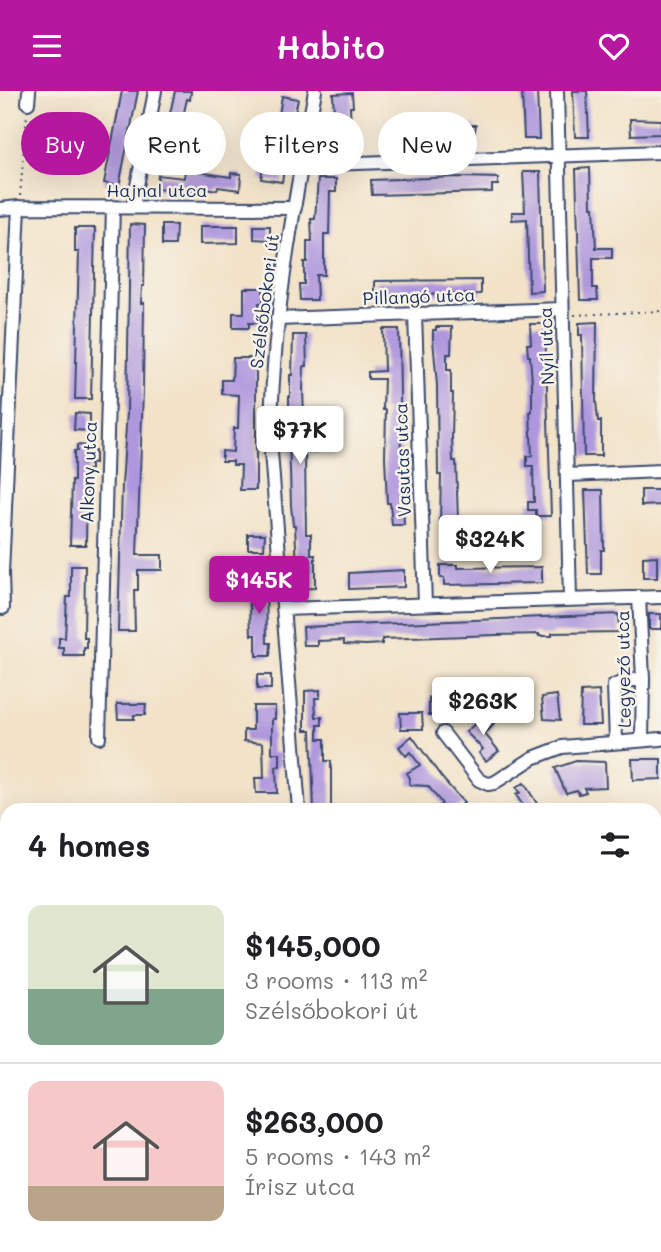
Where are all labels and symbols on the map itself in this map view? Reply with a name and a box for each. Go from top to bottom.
street label: Hajnal utca [106,178,208,202]
street label: Szélsőbokori út [244,232,284,370]
street label: Pillangó utca [362,282,476,310]
street label: Nyíl utca [533,307,559,385]
street label: Vasutas utca [388,402,416,518]
pin: $77K [259,407,341,466]
street label: Alkony utca [74,421,102,523]
pin: $324K [441,515,539,575]
pin: $145K [210,557,308,616]
street label: Legyező utca [610,610,636,728]
pin: $263K [434,677,532,737]

